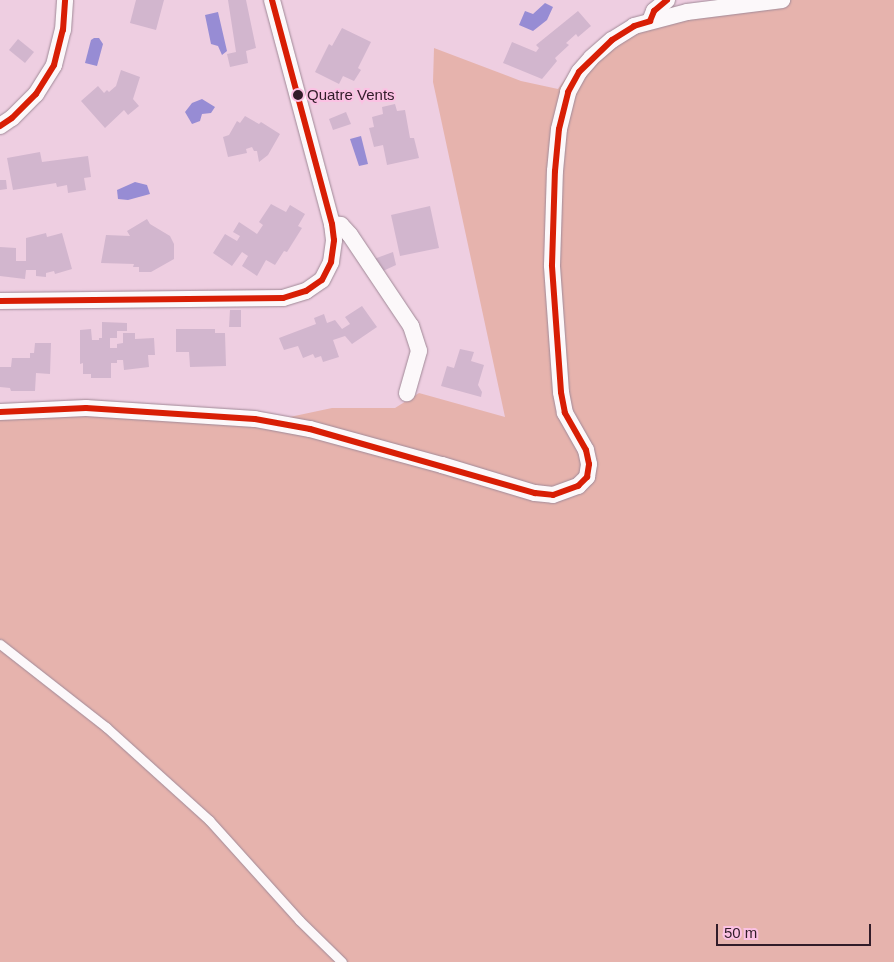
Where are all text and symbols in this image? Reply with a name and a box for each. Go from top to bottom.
place label: Quatre Vents [307,86,395,104]
marker: Quatre Vents [293,90,303,100]
scale bar [719,914,874,946]
text: 50 m [724,924,757,941]

